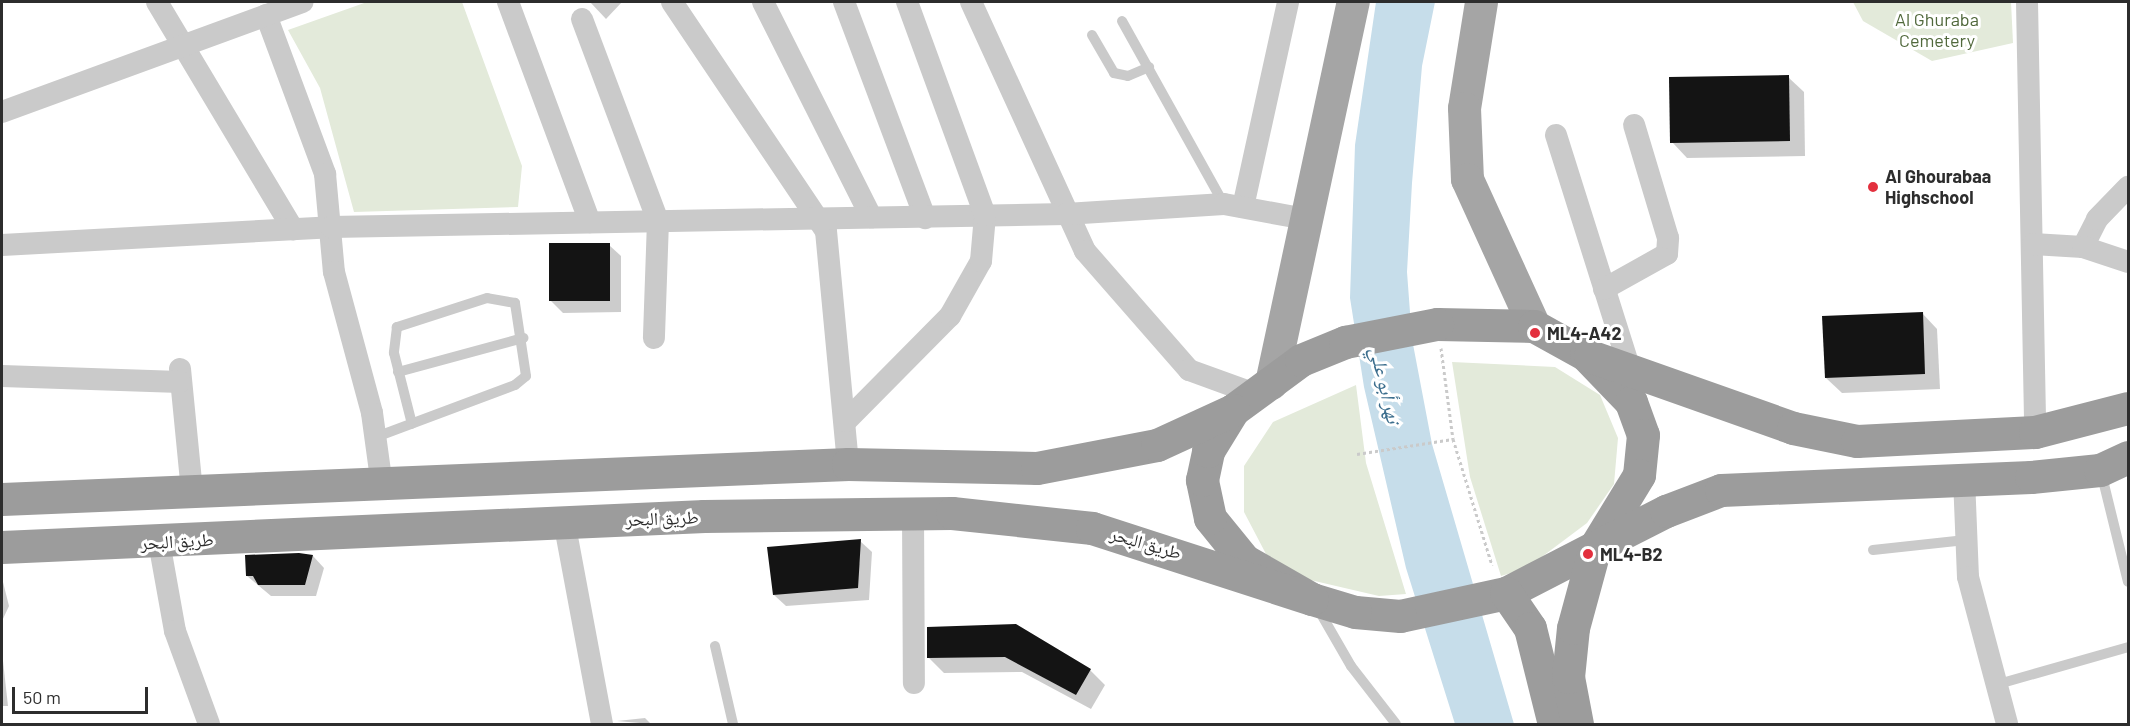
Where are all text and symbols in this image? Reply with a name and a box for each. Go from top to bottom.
park label: Al Ghuraba Cemetery [1895,9,1979,52]
place label: Al Ghourabaa Highschool [1885,166,1991,208]
marker: Al Ghourabaa Highschool [1866,180,1880,194]
place label: ML4-A42 [1547,322,1621,344]
marker: ML4-A42 [1528,326,1542,340]
water label: نهر أبو علي [1366,345,1406,425]
street label: طريق البحر [625,506,699,530]
street label: طريق البحر [1108,523,1184,563]
street label: طريق البحر [140,528,214,554]
place label: ML4-B2 [1600,543,1663,565]
marker: ML4-B2 [1581,547,1595,561]
scale bar [15,675,152,713]
text: 50 m [23,686,61,708]

